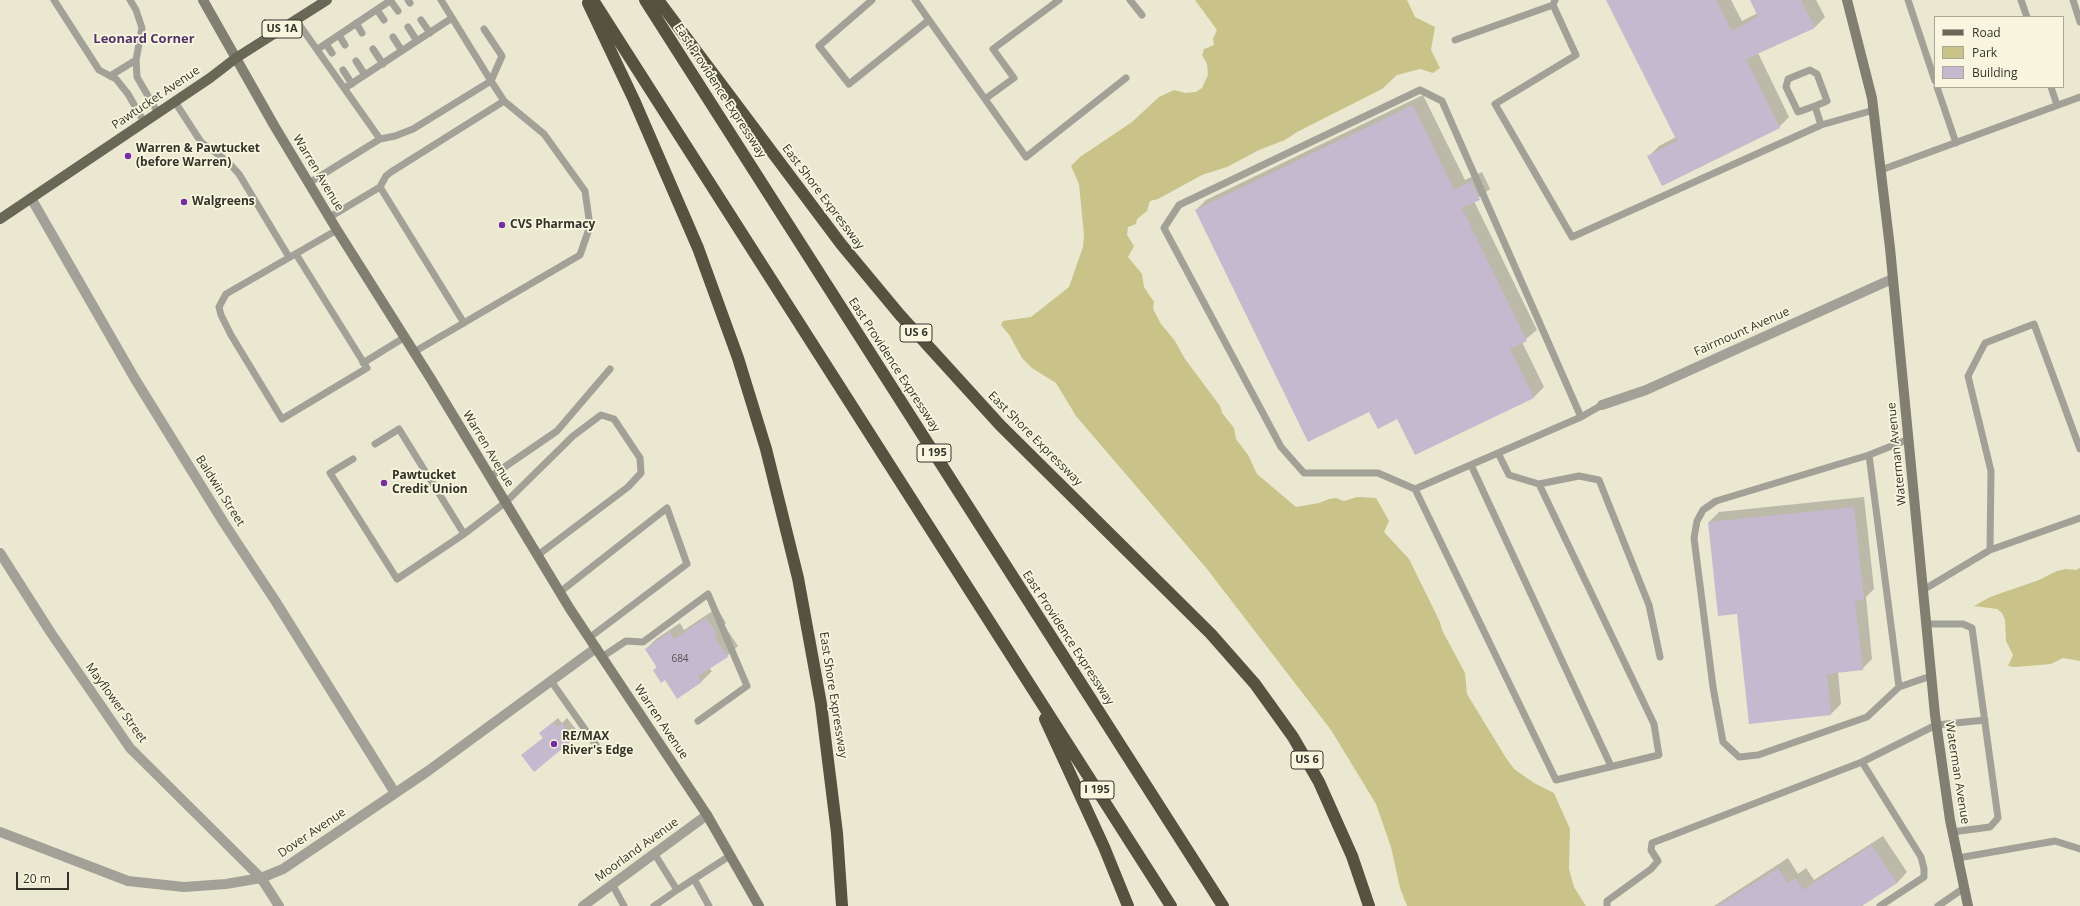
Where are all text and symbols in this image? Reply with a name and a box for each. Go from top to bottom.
legend [1934,16,2064,88]
road number: US 1A [262,20,302,38]
street label: East Providence Expressway [671,21,769,161]
text: Road [1972,24,2001,41]
district label: Leonard Corner [93,31,195,47]
text: Park [1972,44,1997,61]
street label: Pawtucket Avenue [109,63,203,133]
text: Building [1972,64,2017,81]
street label: Warren Avenue [290,132,346,214]
place label: Warren & Pawtucket (before Warren) [136,142,260,170]
street label: East Shore Expressway [779,142,867,252]
marker: Warren & Pawtucket (before Warren) [123,151,133,161]
place label: Walgreens [192,195,255,209]
marker: Walgreens [179,197,189,207]
place label: CVS Pharmacy [510,218,595,232]
marker: CVS Pharmacy [497,220,507,230]
street label: East Providence Expressway [845,295,943,435]
street label: Fairmount Avenue [1692,304,1792,360]
road number: US 6 [900,324,932,342]
street label: East Shore Expressway [985,389,1085,489]
street label: Waterman Avenue [1884,402,1910,506]
street label: Warren Avenue [460,408,516,490]
road number: I 195 [917,444,951,462]
street label: Baldwin Street [192,453,248,529]
place label: Pawtucket Credit Union [392,469,468,497]
marker: Pawtucket Credit Union [379,478,389,488]
street label: East Providence Expressway [1019,568,1117,708]
street label: East Shore Expressway [816,631,850,759]
house number: 684 [671,653,689,665]
street label: Mayflower Street [82,660,150,746]
street label: Warren Avenue [631,682,691,762]
street label: Waterman Avenue [1942,721,1972,825]
place label: RE/MAX River's Edge [562,730,633,758]
marker: RE/MAX River's Edge [549,739,559,749]
road number: US 6 [1291,751,1323,769]
road number: I 195 [1080,781,1114,799]
street label: Dover Avenue [275,805,349,861]
street label: Moorland Avenue [593,815,681,885]
scale bar [18,864,71,890]
text: 20 m [23,870,51,887]

